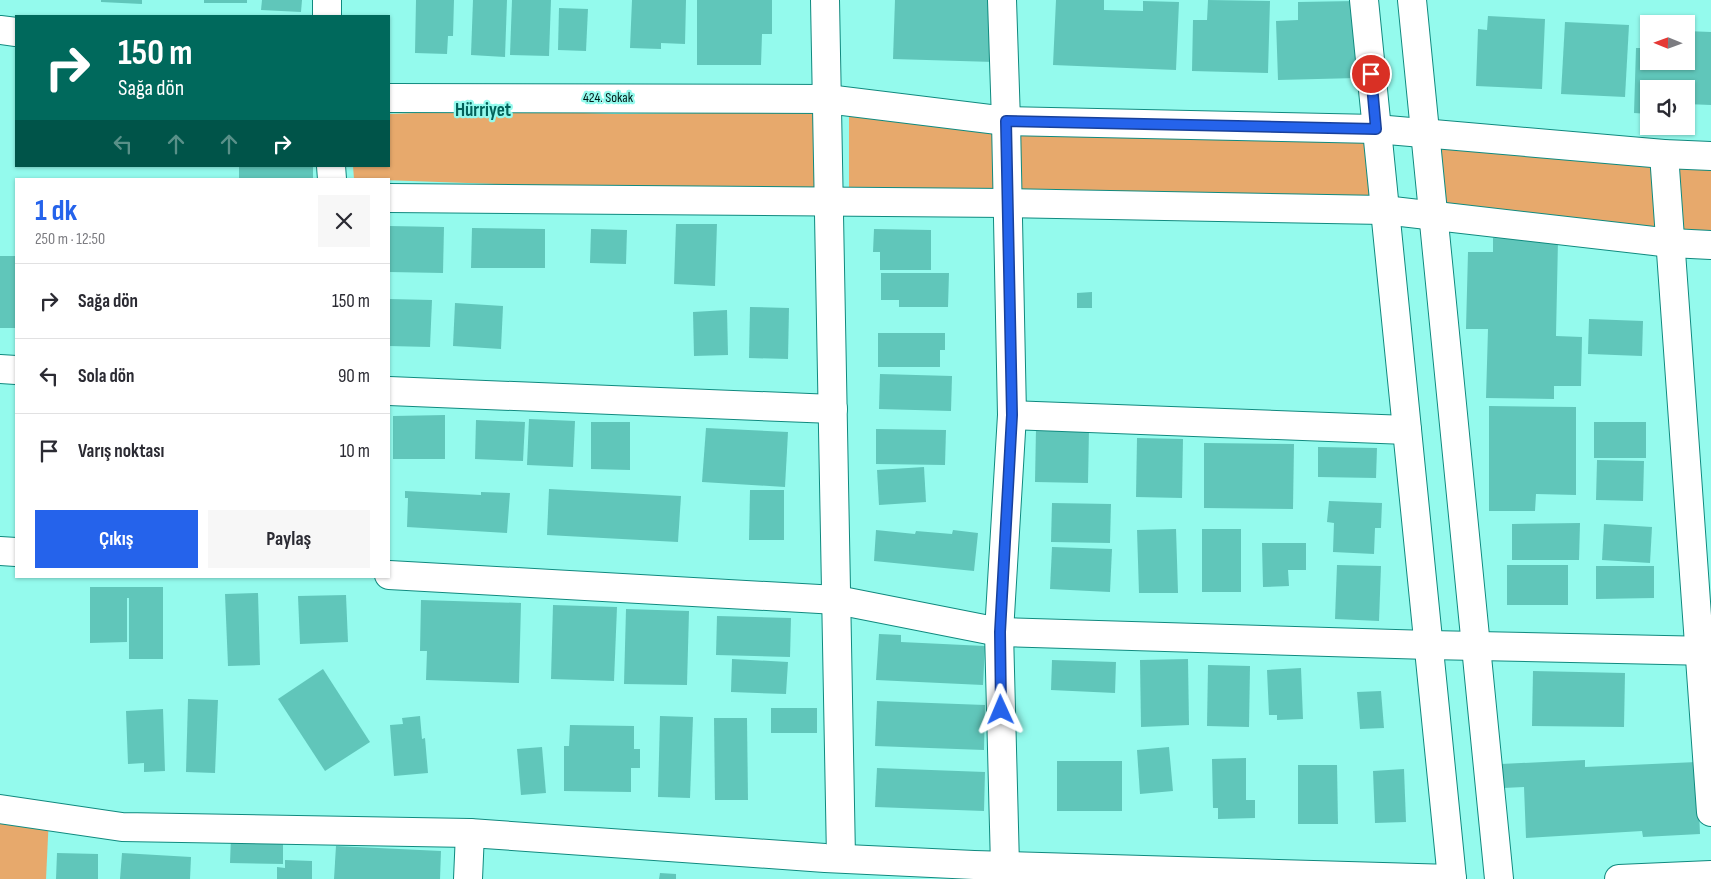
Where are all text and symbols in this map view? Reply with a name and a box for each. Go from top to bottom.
north arrow [1640,15,1695,70]
map controls [1640,15,1695,135]
text: 150 m [118,32,192,75]
icon: right [35,35,100,100]
pin [1350,53,1392,95]
icon: arrive [1357,60,1385,88]
text: Sağa dön [118,75,184,102]
button: sound [1640,80,1695,135]
street label: 424. Sokak [583,89,634,106]
district label: Hürriyet [455,99,511,122]
icon: left [109,130,137,158]
icon: ahead [162,130,190,158]
icon: ahead [215,130,243,158]
icon: right [268,130,296,158]
text: 1 dk [35,193,77,229]
button: close [318,195,370,247]
text: 250 m · 12:50 [35,230,105,249]
icon: right [35,287,63,315]
text: Sağa dön [78,290,138,313]
text: 150 m [332,290,370,313]
icon: left [35,362,63,390]
text: Sola dön [78,365,134,388]
text: 90 m [338,365,370,388]
icon: arrive [35,437,63,465]
text: Varış noktası [78,440,164,463]
text: 10 m [340,440,370,463]
button: Çıkış [35,510,198,568]
button: Paylaş [208,510,370,568]
position arrow [974,683,1026,735]

